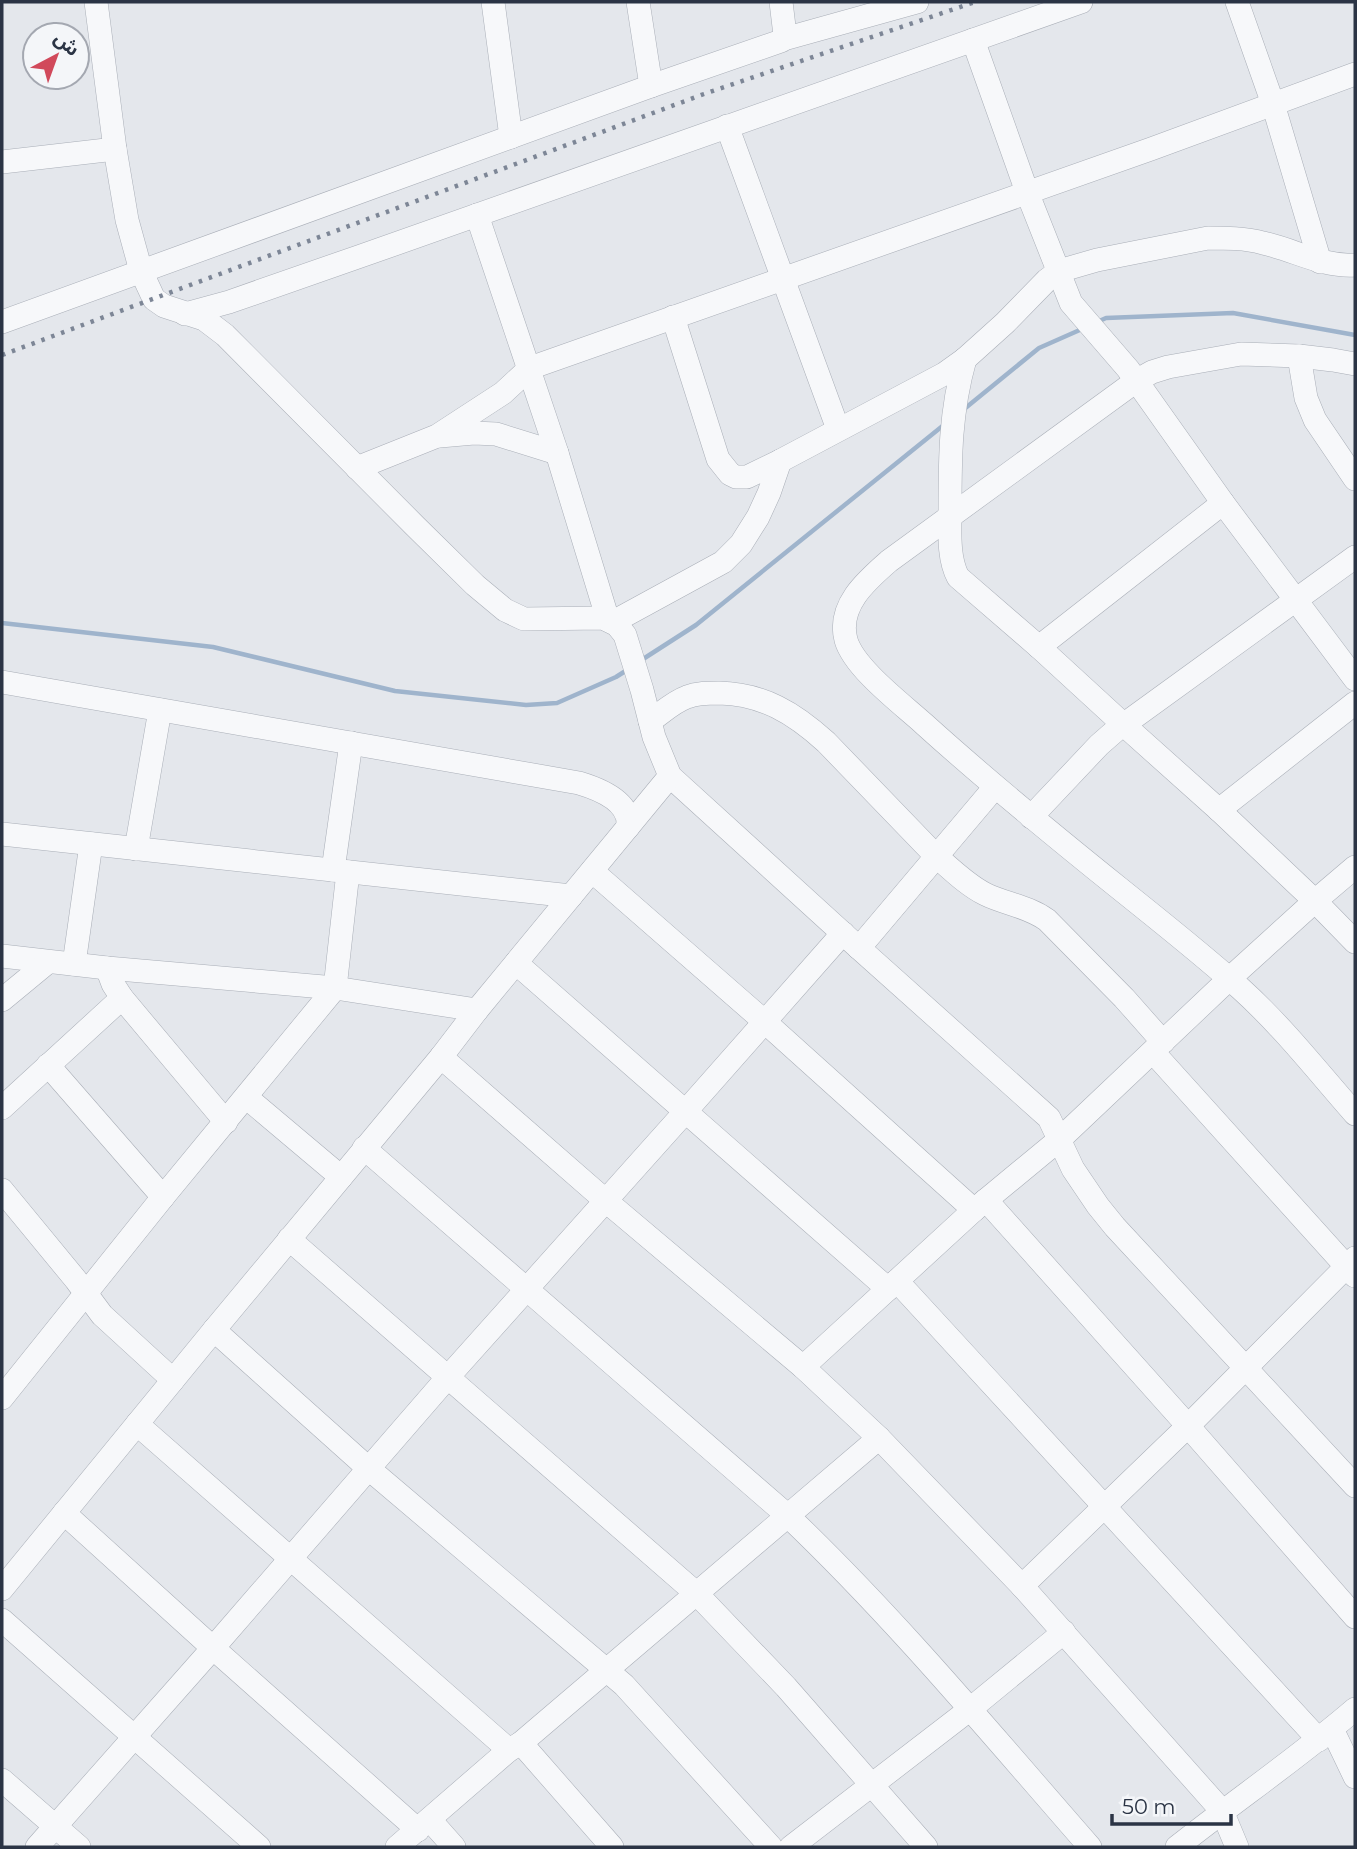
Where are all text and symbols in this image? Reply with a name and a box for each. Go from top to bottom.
north arrow [21,21,91,91]
text: ش [49,26,84,61]
scale bar [1112,1783,1231,1827]
text: 50 m [1122,1794,1176,1819]

